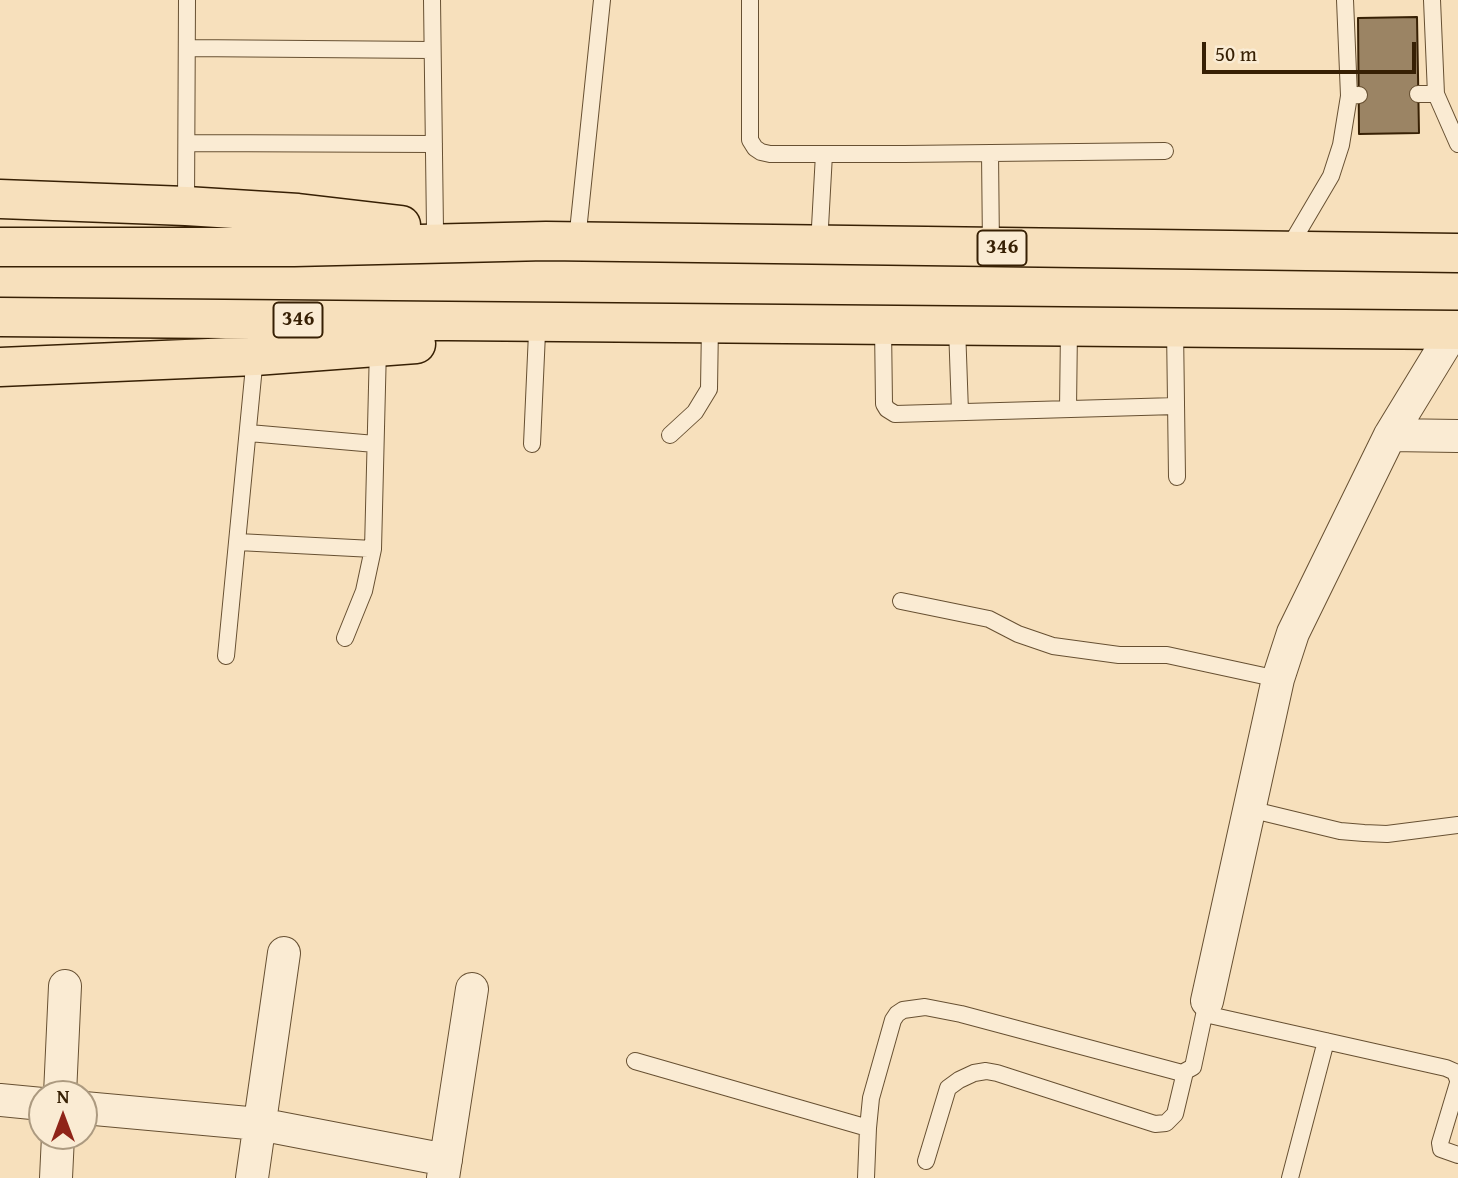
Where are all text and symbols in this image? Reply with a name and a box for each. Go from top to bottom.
scale bar [1206,28,1420,72]
text: 50 m [1215,38,1257,69]
road number: 346 [978,230,1026,266]
road number: 346 [274,302,322,338]
north arrow [28,1080,98,1150]
text: N [57,1082,69,1110]

